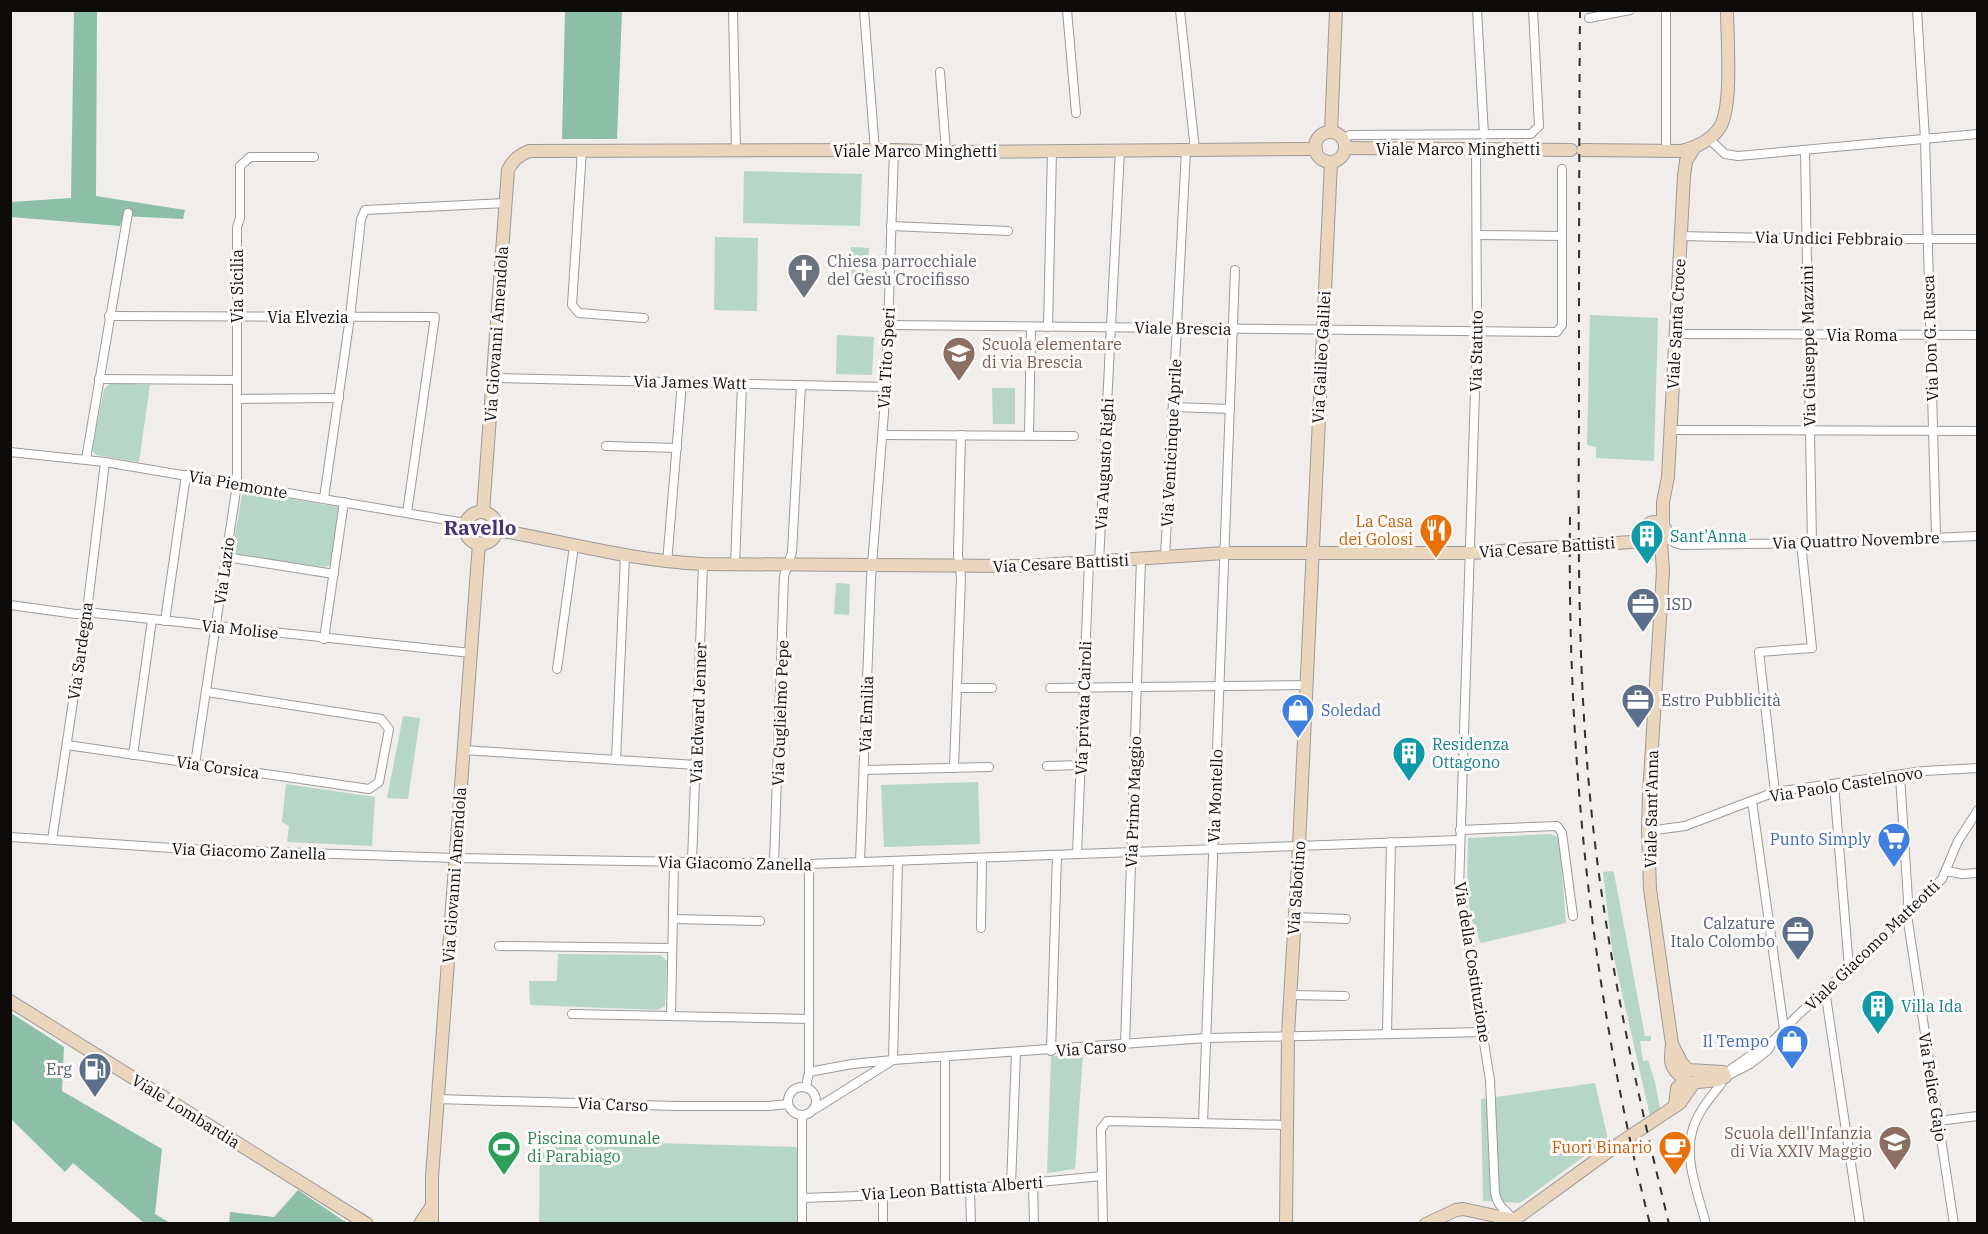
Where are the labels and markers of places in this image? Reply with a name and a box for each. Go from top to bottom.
place label: Chiesa parrocchiale del Gesù Crocifisso [827,251,977,289]
church icon: Chiesa parrocchiale del Gesù Crocifisso [786,252,822,299]
place label: Scuola elementare di via Brescia [982,334,1122,372]
school or university icon: Scuola elementare di via Brescia [941,335,977,382]
place label: La Casa dei Golosi [1339,511,1413,549]
restaurant icon: La Casa dei Golosi [1418,512,1454,559]
building icon: Sant'Anna [1629,518,1665,565]
place label: Sant'Anna [1670,526,1747,546]
office icon: ISD [1625,586,1661,633]
place label: ISD [1666,594,1692,614]
office icon: Estro Pubblicità [1620,682,1656,729]
place label: Estro Pubblicità [1661,690,1781,710]
shop icon: Soledad [1280,692,1316,739]
place label: Soledad [1321,700,1381,720]
place label: Residenza Ottagono [1432,734,1510,772]
building icon: Residenza Ottagono [1391,735,1427,782]
supermarket icon: Punto Simply [1876,821,1912,868]
place label: Punto Simply [1770,829,1871,849]
place label: Calzature Italo Colombo [1670,913,1775,951]
office icon: Calzature Italo Colombo [1780,914,1816,961]
building icon: Villa Ida [1860,988,1896,1035]
place label: Villa Ida [1901,996,1963,1016]
shop icon: Il Tempo [1774,1023,1810,1070]
place label: Il Tempo [1702,1031,1769,1051]
fuel station icon: Erg [77,1051,113,1098]
place label: Erg [46,1059,72,1079]
place label: Scuola dell'Infanzia di Via XXIV Maggio [1724,1123,1872,1161]
school or university icon: Scuola dell'Infanzia di Via XXIV Maggio [1877,1124,1913,1171]
place label: Piscina comunale di Parabiago [527,1128,660,1166]
sports icon: Piscina comunale di Parabiago [486,1129,522,1176]
cafe icon: Fuori Binario [1657,1129,1693,1176]
place label: Fuori Binario [1552,1137,1652,1157]

